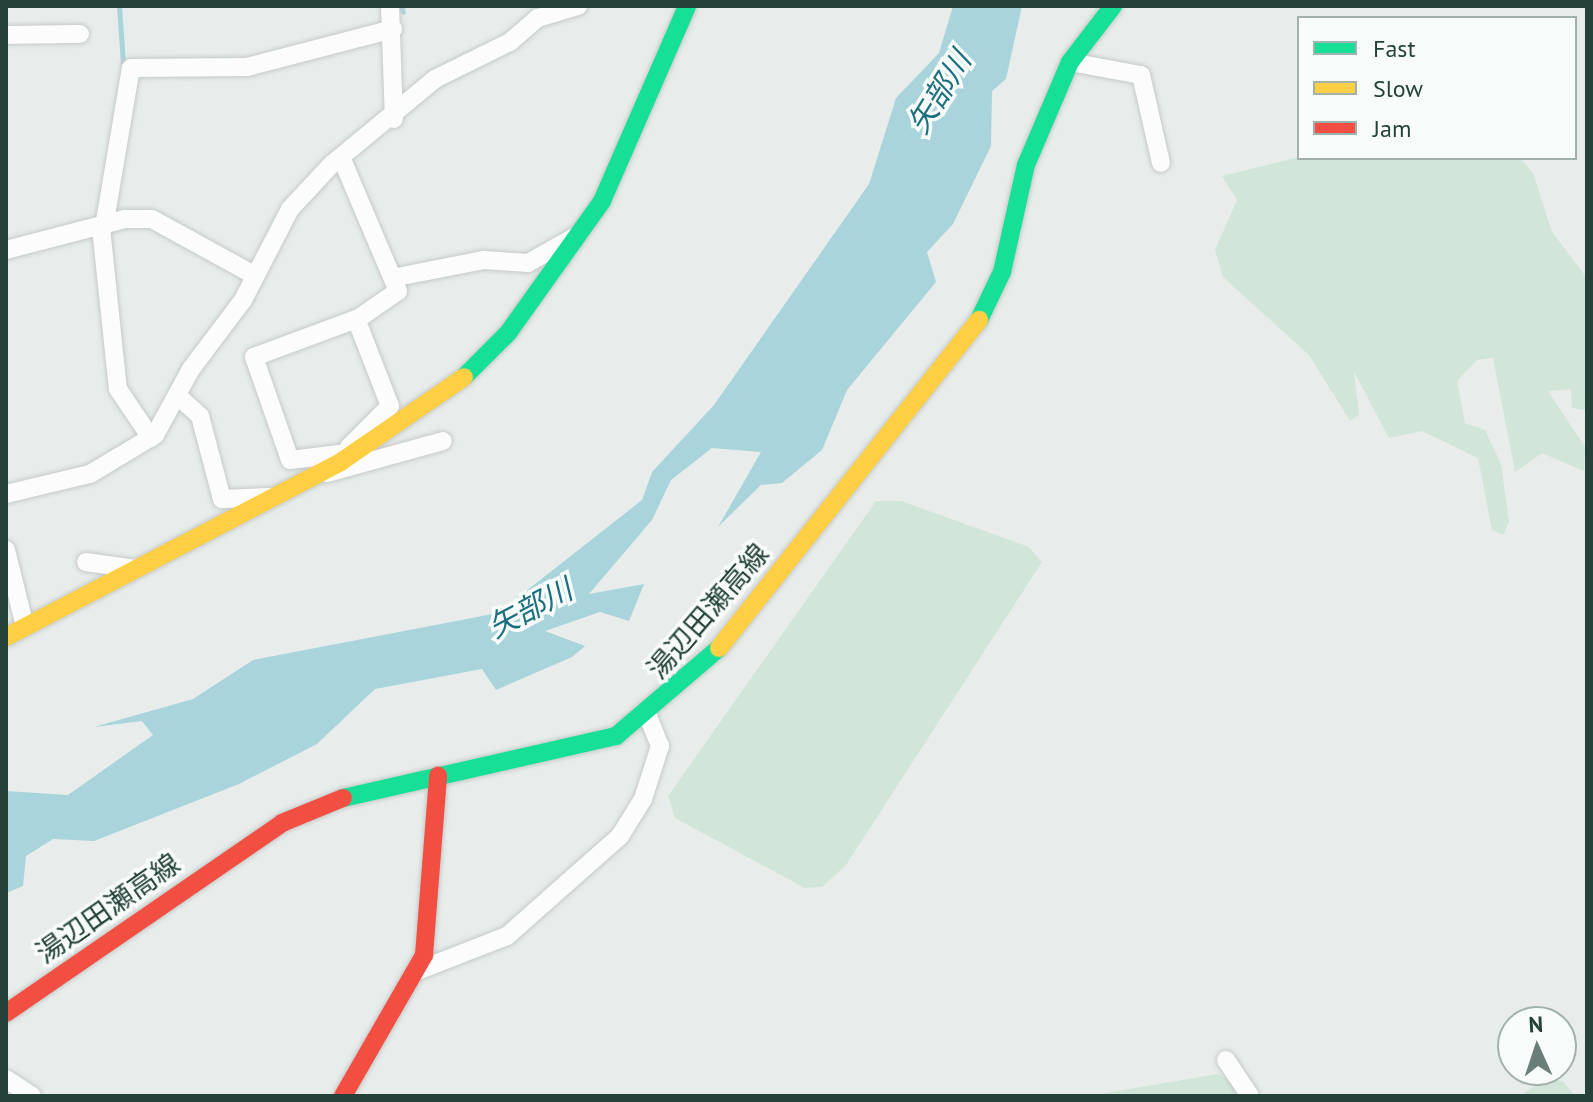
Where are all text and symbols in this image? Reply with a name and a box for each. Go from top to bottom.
legend [1297,16,1577,160]
text: Fast [1373,33,1416,64]
water label: 矢部川 [900,44,978,140]
text: Slow [1373,73,1423,104]
text: Jam [1373,113,1411,144]
street label: 湯辺田瀬高線 [640,537,776,685]
water label: 矢部川 [482,571,578,645]
street label: 湯辺田瀬高線 [30,846,186,970]
north arrow [1497,1006,1577,1086]
text: N [1528,1010,1544,1038]

